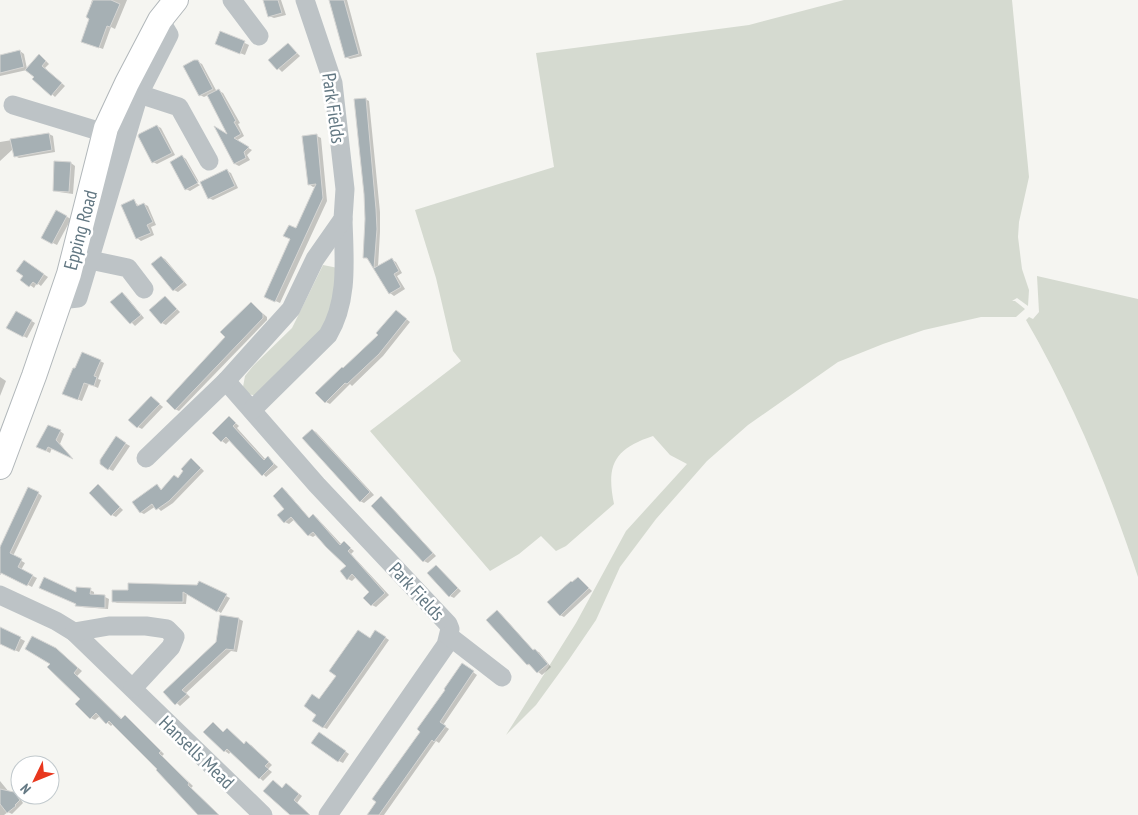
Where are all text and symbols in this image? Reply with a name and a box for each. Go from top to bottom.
street label: Park Fields [317,71,351,145]
street label: Epping Road [58,187,102,273]
street label: Park Fields [384,557,450,625]
street label: Hansells Mead [154,710,240,794]
north arrow [10,755,60,805]
text: N [16,780,35,798]

